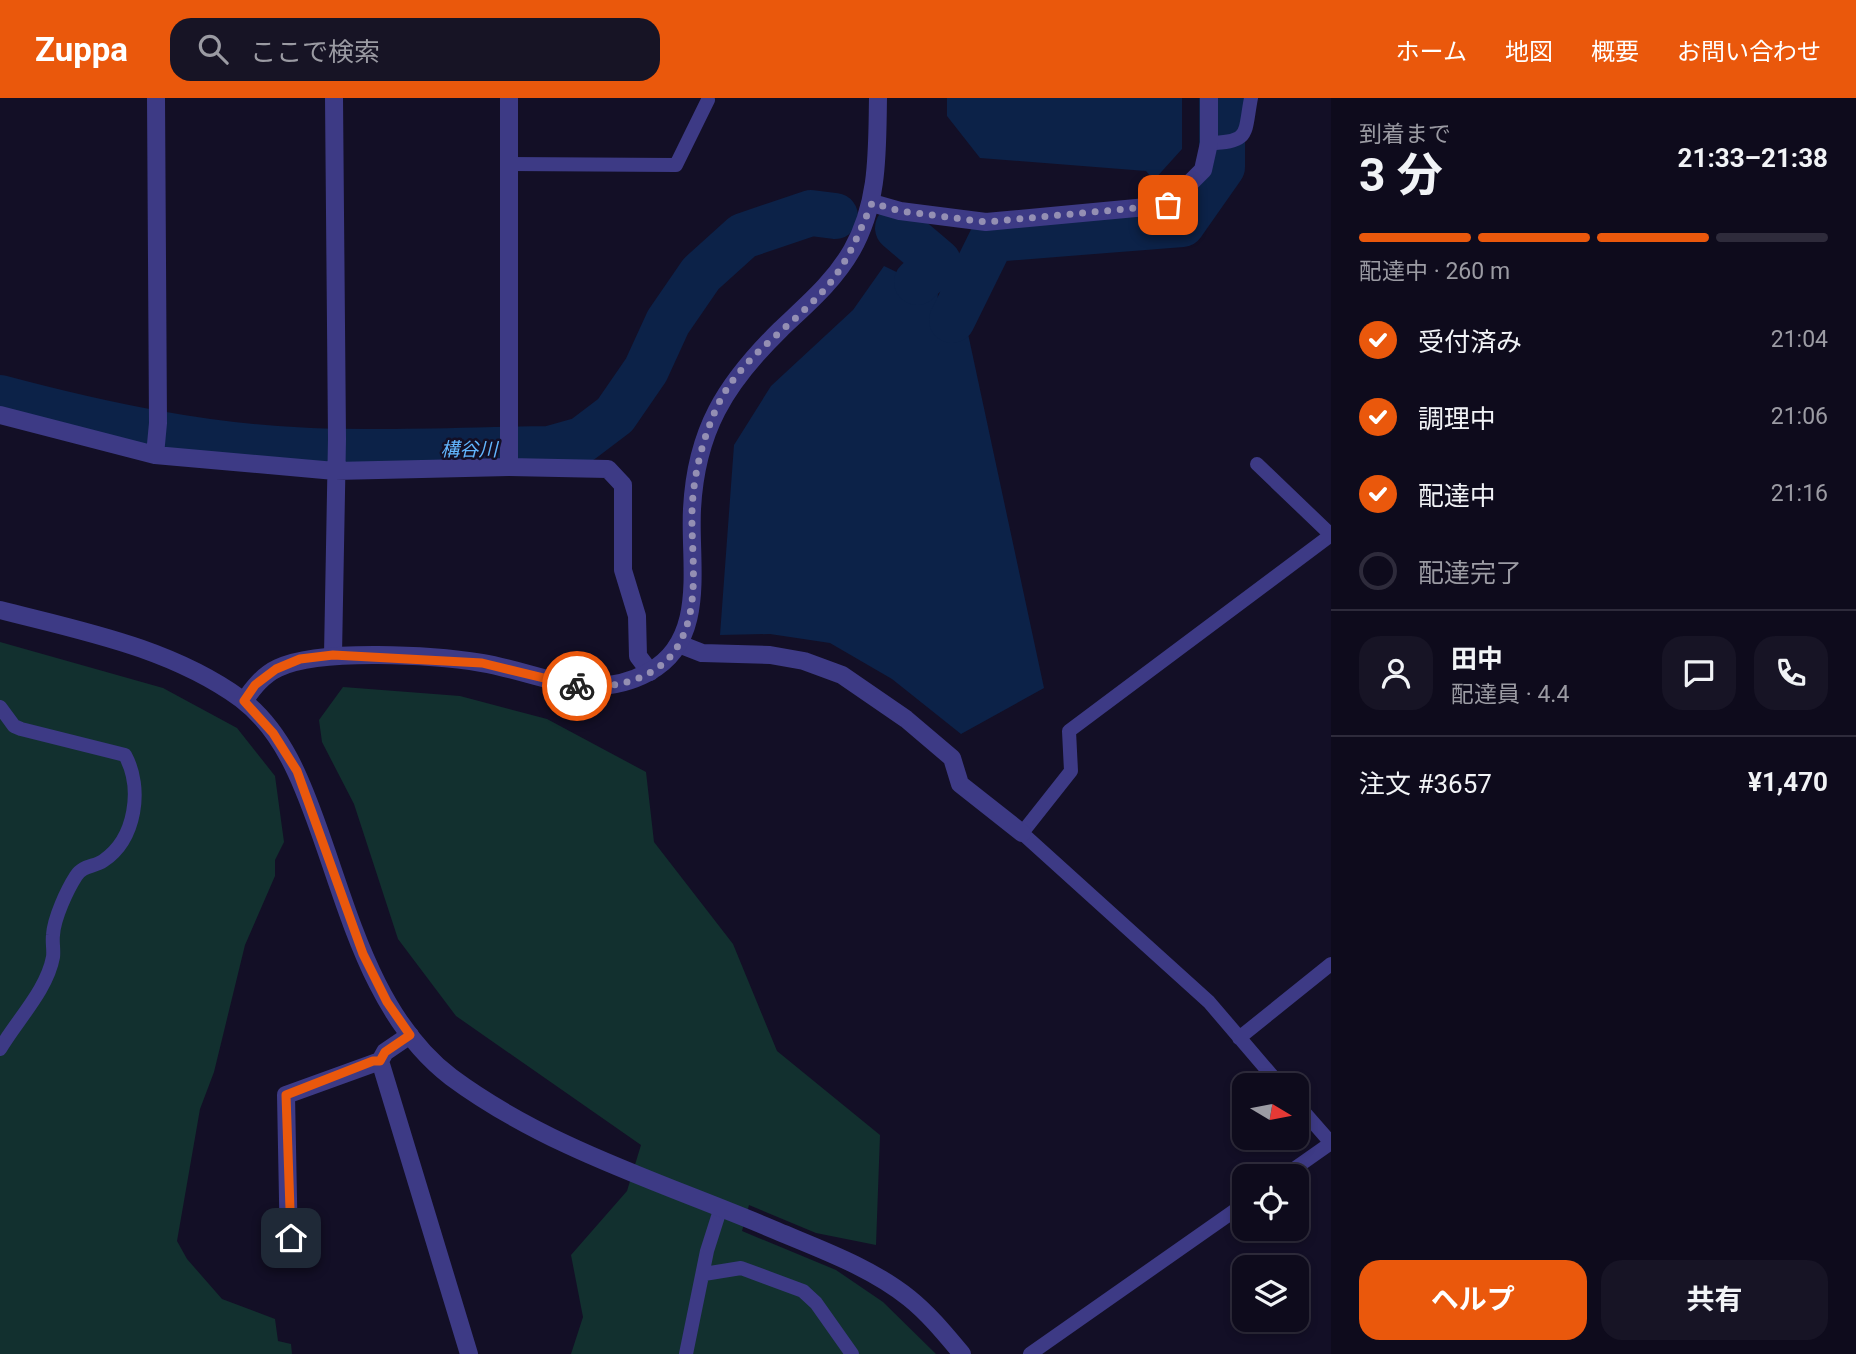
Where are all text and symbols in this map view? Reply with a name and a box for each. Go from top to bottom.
search box [170,18,660,81]
text: Zuppa [35,30,128,69]
icon: search [194,30,232,68]
text: ここで検索 [250,37,380,67]
text: ホーム [1396,38,1467,66]
text: 地図 [1505,38,1553,66]
text: 概要 [1591,38,1639,66]
text: お問い合わせ [1677,38,1821,66]
text: 到着まで [1359,121,1451,148]
text: 21:33–21:38 [1678,143,1828,173]
text: 3 分 [1359,148,1443,202]
pin [1138,175,1198,235]
icon: bag [1149,186,1187,224]
text: 配達中 · 260 m [1359,258,1510,285]
icon: check [1359,321,1397,359]
text: 21:04 [1771,326,1828,353]
text: 受付済み [1418,327,1522,357]
icon: check [1359,398,1397,436]
text: 21:06 [1771,403,1828,430]
text: 調理中 [1418,404,1496,434]
water label: 構谷川 [440,438,499,461]
icon: check [1359,475,1397,513]
text: 21:16 [1771,480,1828,507]
text: 配達中 [1418,481,1496,511]
text: 配達完了 [1418,558,1522,588]
button: person [1359,636,1433,710]
button: chat [1662,636,1736,710]
button: phone [1754,636,1828,710]
text: 田中 [1451,644,1503,674]
courier [542,651,612,721]
icon: bike [558,667,596,705]
text: 配達員 · 4.4 [1451,681,1569,708]
text: ¥1,470 [1748,767,1828,797]
text: 注文 #3657 [1359,769,1492,799]
north arrow [1232,1073,1309,1150]
map controls [1232,1073,1309,1332]
button: locate [1232,1164,1309,1241]
pin [261,1208,321,1268]
icon: home [272,1219,310,1257]
button: layers [1232,1255,1309,1332]
button: ヘルプ [1359,1260,1587,1340]
button: 共有 [1601,1260,1828,1340]

